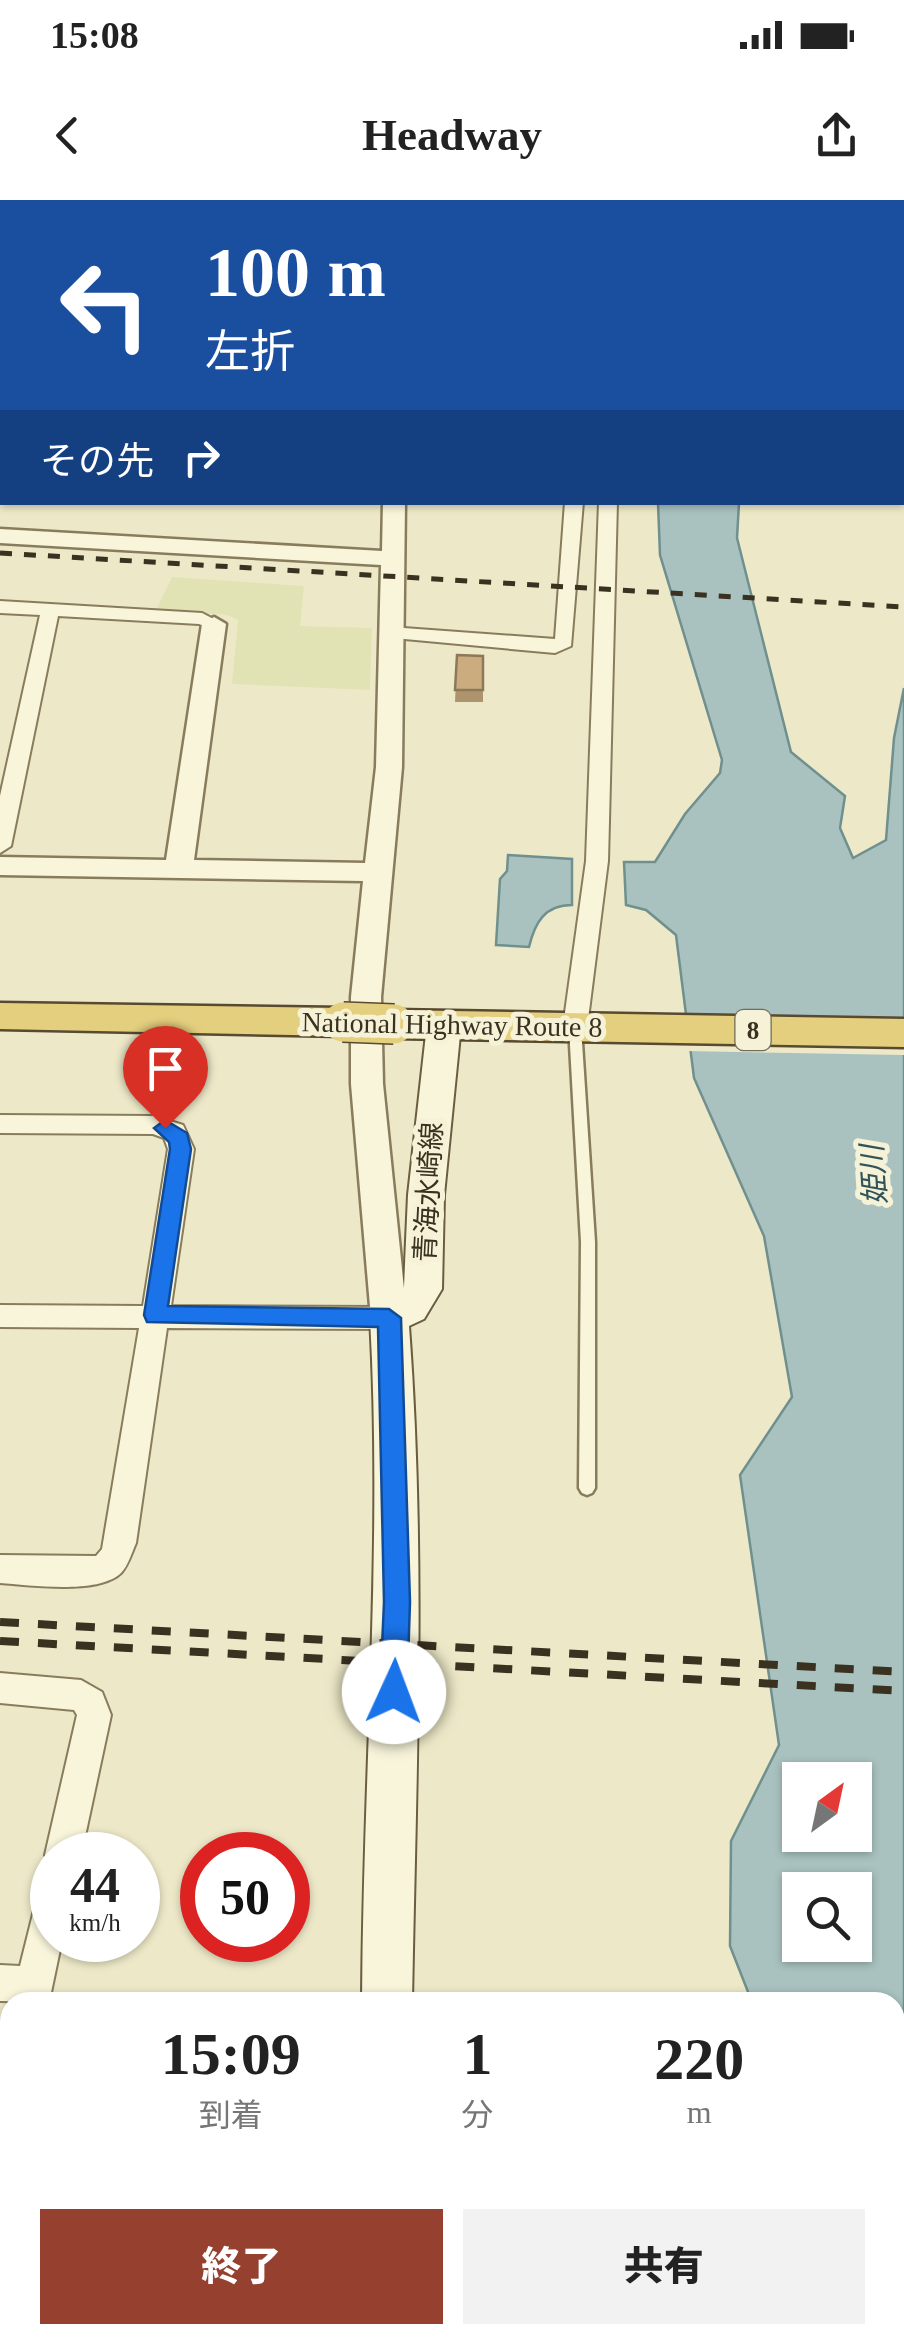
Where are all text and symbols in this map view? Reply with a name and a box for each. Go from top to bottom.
text: 15:08 [50,14,139,56]
icon: back [40,108,95,163]
icon: share [809,108,864,163]
text: Headway [362,110,542,160]
text: 100 m [205,234,386,311]
icon: left [40,240,170,370]
text: 左折 [205,327,295,377]
icon: right [174,430,229,485]
text: その先 [40,440,154,482]
street label: National Highway Route 8 [301,1006,603,1043]
road number: 8 [736,1010,770,1050]
pin [123,1026,208,1129]
icon: arrive [138,1041,193,1096]
street label: 青海水崎線 [409,1121,448,1263]
water label: 姫川 [855,1141,892,1206]
position arrow [342,1640,446,1744]
north arrow [782,1762,872,1852]
map controls [782,1762,872,1962]
speed limit sign: 50 [180,1832,310,1962]
text: 44 [70,1857,120,1913]
button: search [782,1872,872,1962]
text: km/h [69,1909,121,1936]
text: 15:09 [161,2021,301,2087]
text: 1 [462,2021,492,2087]
text: 220 [654,2026,744,2092]
text: m [687,2094,712,2130]
text: 到着 [199,2097,263,2133]
text: 分 [461,2097,494,2133]
button: 終了 [40,2209,443,2324]
button: 共有 [463,2209,865,2324]

